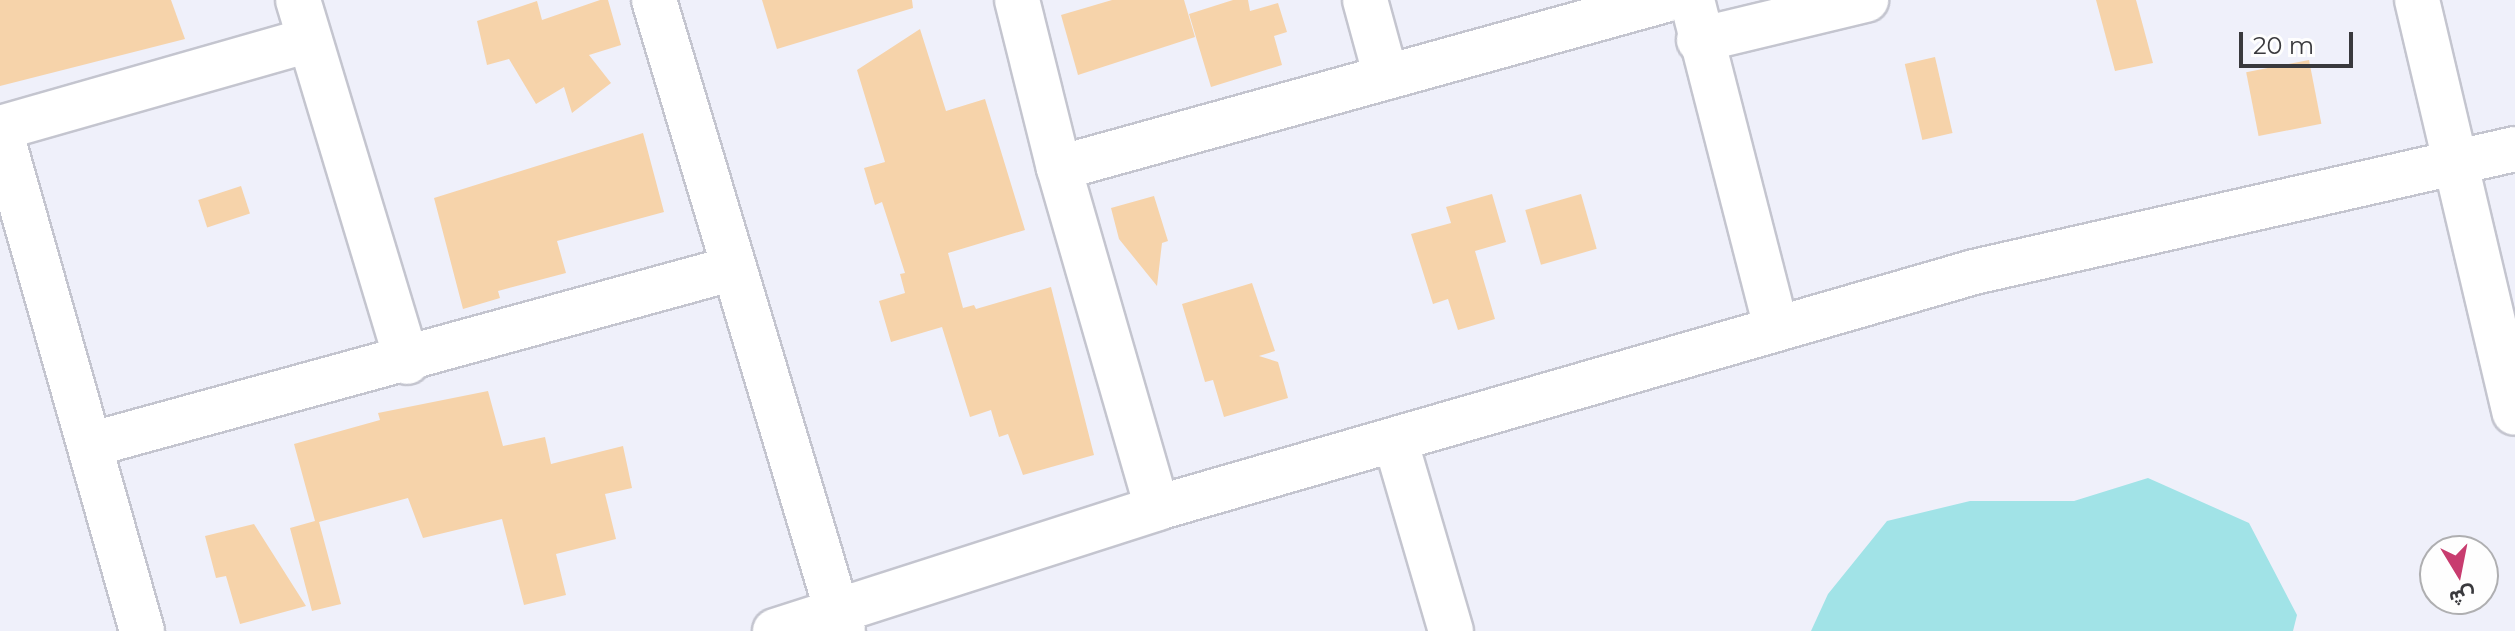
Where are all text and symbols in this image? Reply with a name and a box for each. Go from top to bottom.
scale bar [2243,16,2357,66]
text: 20 m [2253,31,2314,60]
north arrow [2419,535,2499,615]
text: ش [2448,582,2478,613]

